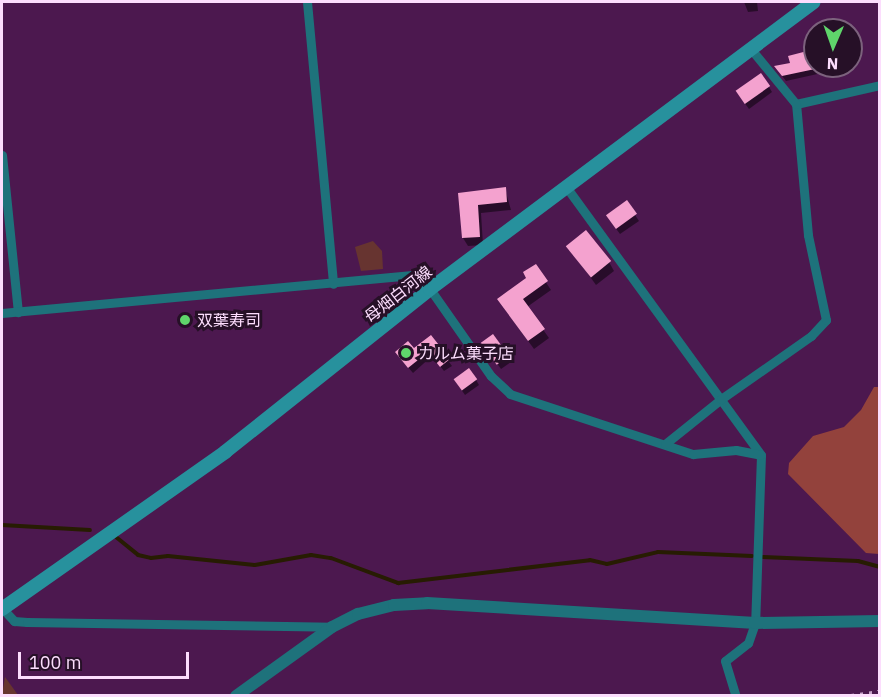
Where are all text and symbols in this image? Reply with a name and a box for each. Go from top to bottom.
north arrow [803,18,863,78]
text: N [826,54,839,74]
street label: 母畑白河線 [361,262,435,326]
place label: 双葉寿司 [197,310,261,330]
marker: 双葉寿司 [178,313,192,327]
place label: カルム菓子店 [418,343,514,363]
marker: カルム菓子店 [399,346,413,360]
scale bar [21,640,192,678]
text: 100 m [29,651,81,674]

